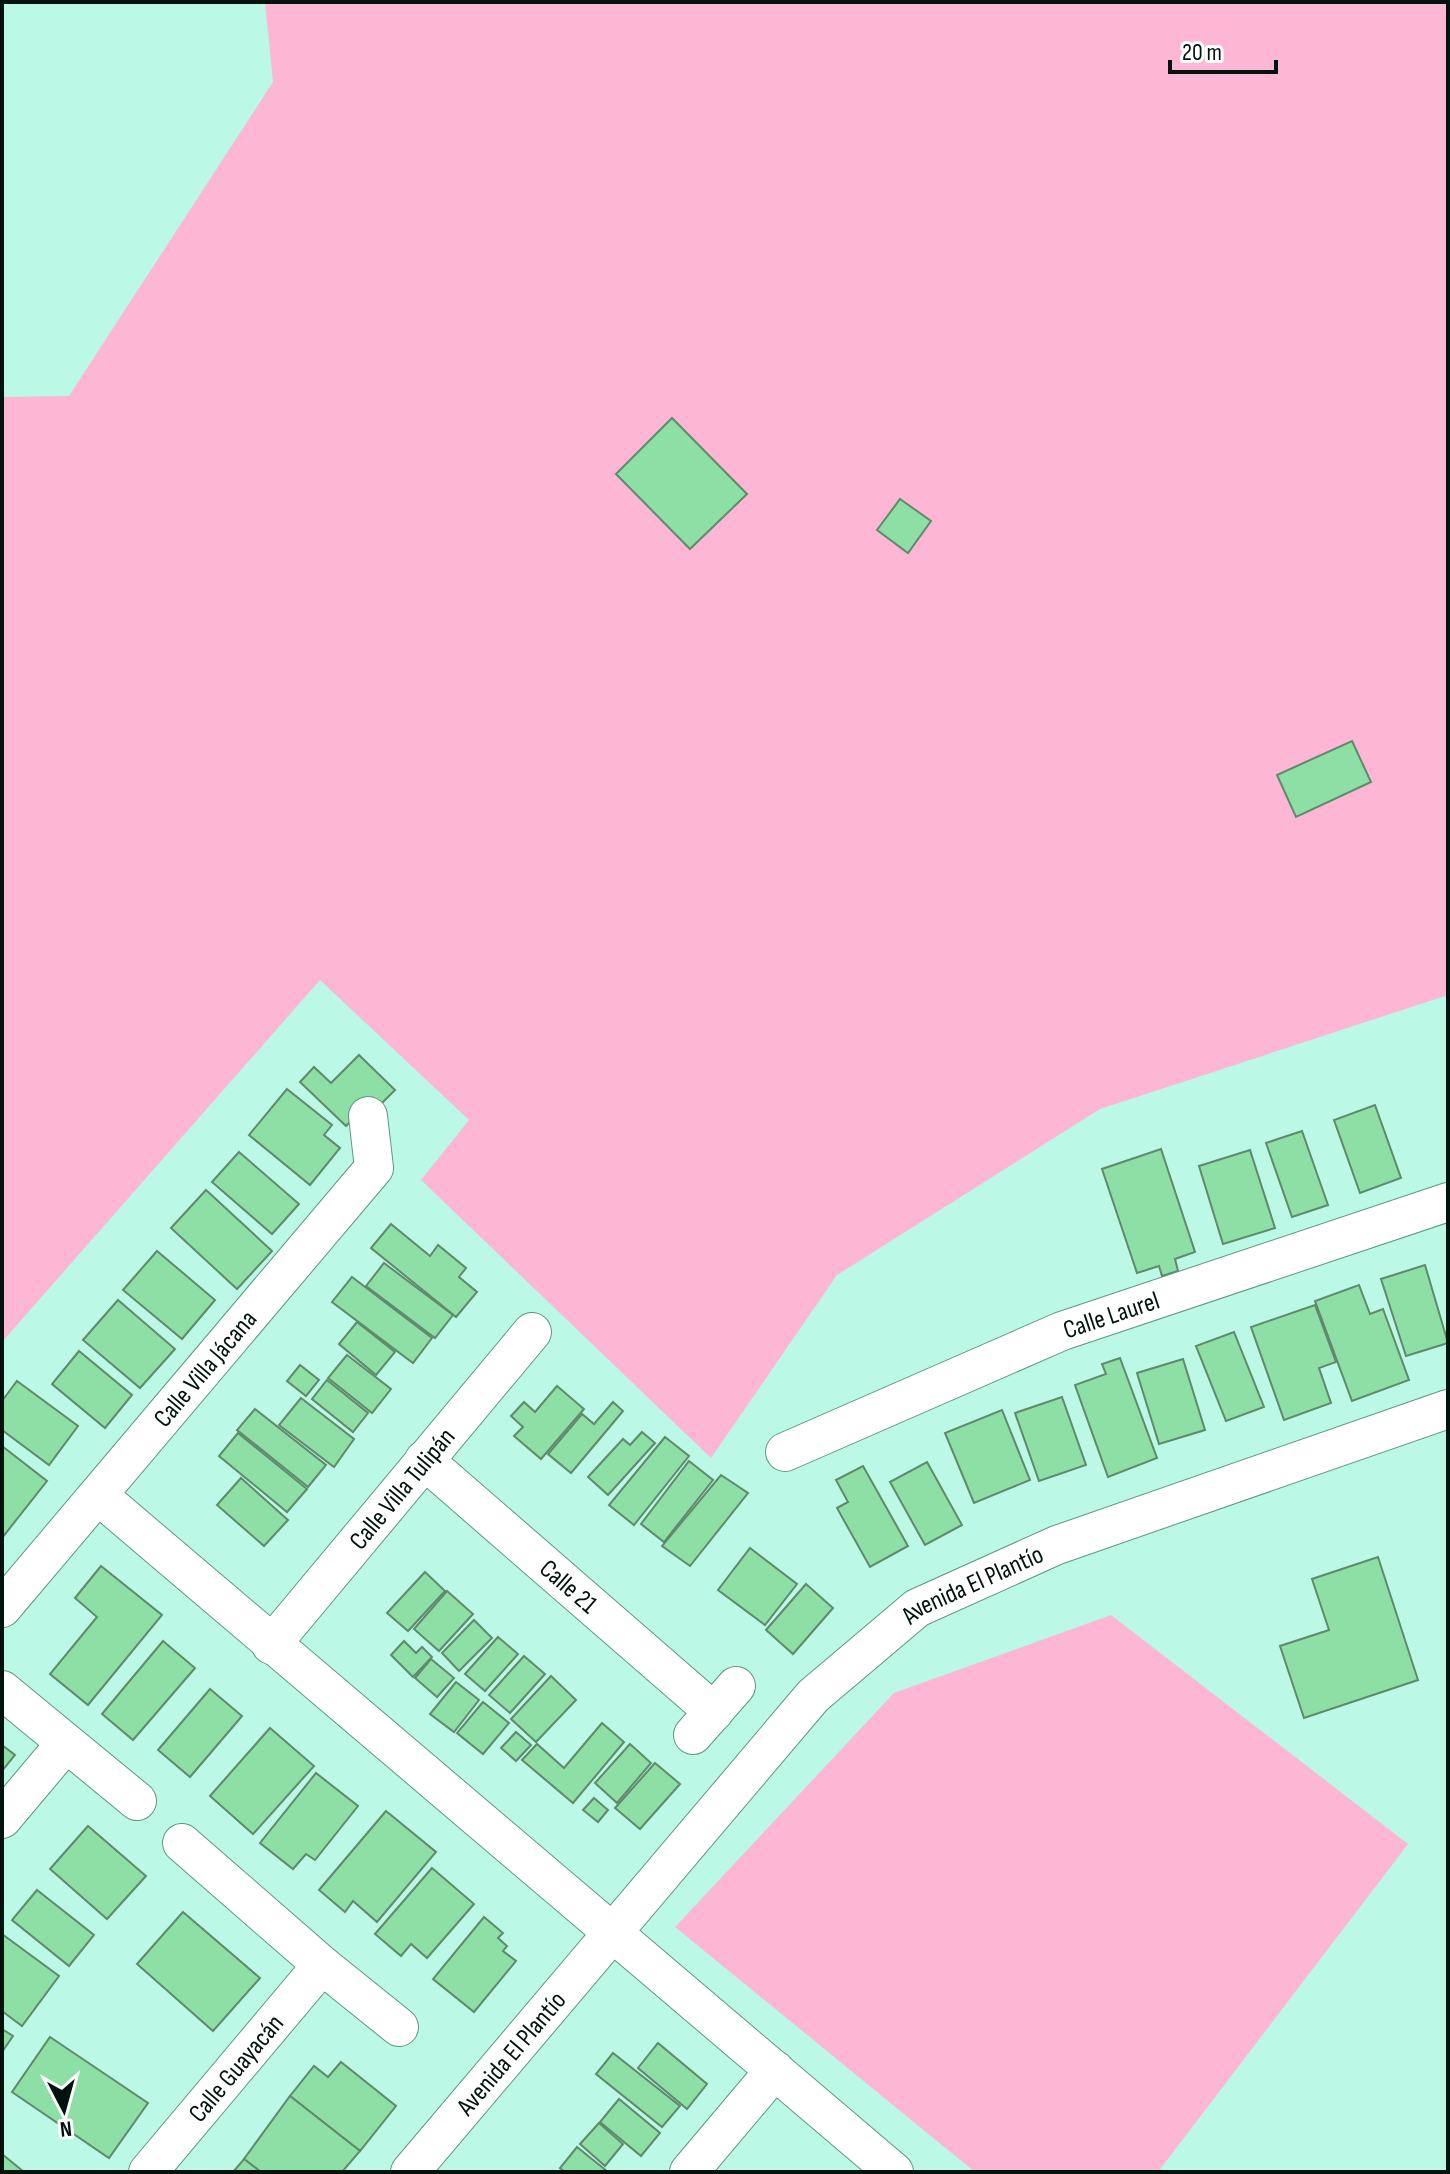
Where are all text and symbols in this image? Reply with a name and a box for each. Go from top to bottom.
scale bar [1170,24,1276,74]
text: 20 m [1182,38,1222,67]
street label: Calle Laurel [1060,1286,1164,1346]
street label: Calle Villa Jácana [148,1304,264,1434]
street label: Calle Villa Tulipán [343,1422,462,1556]
street label: Avenida El Plantío [895,1539,1048,1632]
street label: Calle 21 [533,1554,603,1621]
street label: Avenida El Plantío [450,1986,573,2123]
street label: Calle Guayacán [183,2009,291,2129]
north arrow [24,2070,104,2150]
text: N [59,2114,73,2142]

